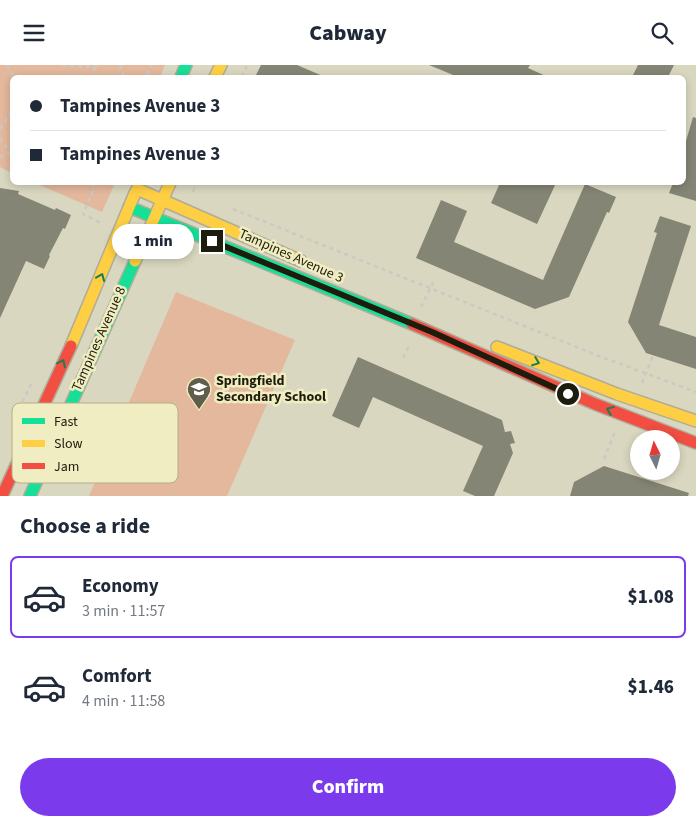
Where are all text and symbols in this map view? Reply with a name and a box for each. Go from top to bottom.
text: Cabway [309,17,387,49]
icon: menu [20,19,48,47]
icon: search [648,19,676,47]
text: Tampines Avenue 3 [60,93,220,120]
text: Tampines Avenue 3 [60,141,220,168]
callout: 1 min [112,223,194,259]
street label: Tampines Avenue 3 [236,224,347,288]
text: 1 min [133,230,173,252]
route end [201,230,223,252]
one-way arrow [94,273,105,282]
street label: Tampines Avenue 8 [67,283,131,394]
one-way arrow [531,356,540,366]
one-way arrow [56,360,66,369]
place label: Springfield Secondary School [216,371,326,407]
school or university icon: Springfield Secondary School [186,376,212,410]
route start [557,383,579,405]
legend [12,403,178,483]
one-way arrow [606,406,615,417]
text: Fast [54,412,78,432]
north arrow [630,430,680,480]
map controls [630,430,680,480]
text: Slow [54,434,83,454]
text: Jam [54,457,79,477]
text: Choose a ride [20,510,150,542]
text: Economy [82,573,159,600]
icon: car [22,575,67,620]
text: $1.08 [628,584,674,611]
text: 3 min · 11:57 [82,600,165,622]
text: Comfort [82,663,152,690]
icon: car [22,665,67,710]
text: $1.46 [628,674,674,701]
text: 4 min · 11:58 [82,690,165,712]
button: Confirm [20,758,676,816]

